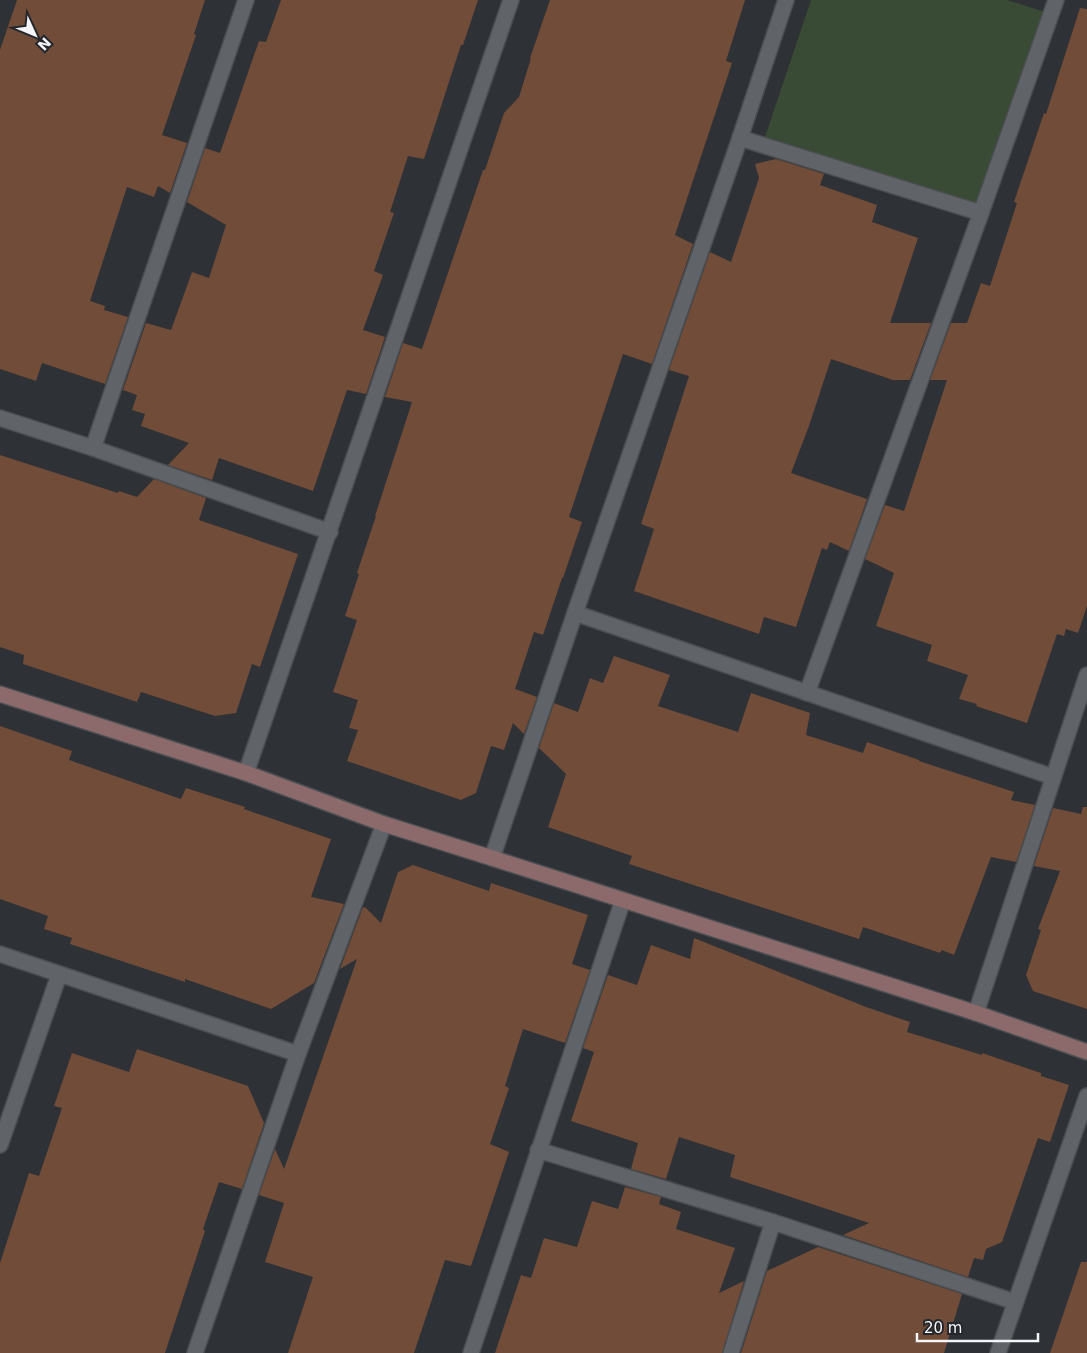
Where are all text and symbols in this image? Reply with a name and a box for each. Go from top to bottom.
north arrow [10,10,60,60]
text: N [35,34,54,54]
scale bar [917,1310,1038,1342]
text: 20 m [924,1319,962,1337]

